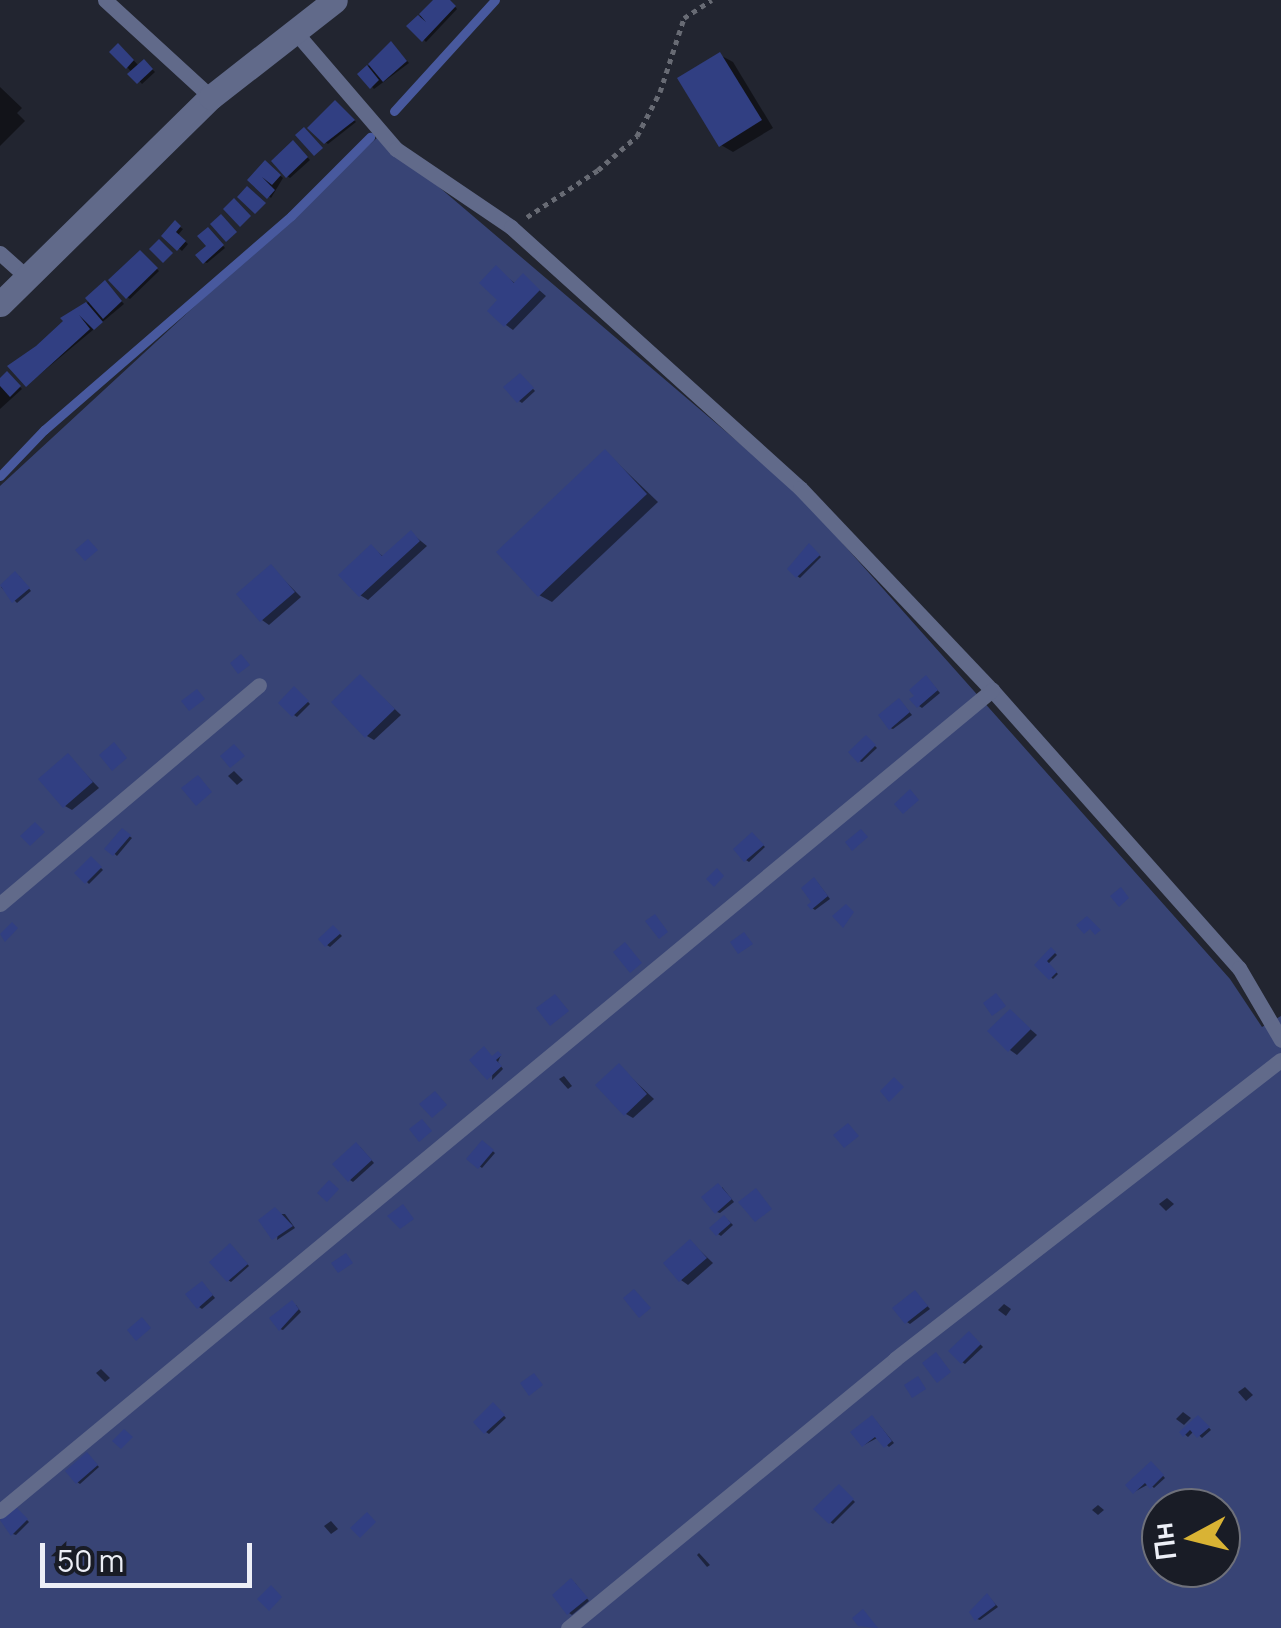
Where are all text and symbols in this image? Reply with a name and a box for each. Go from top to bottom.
north arrow [1141,1488,1241,1588]
text: Пн [1142,1520,1184,1562]
scale bar [45,1523,258,1585]
text: 50 m [57,1540,124,1581]

